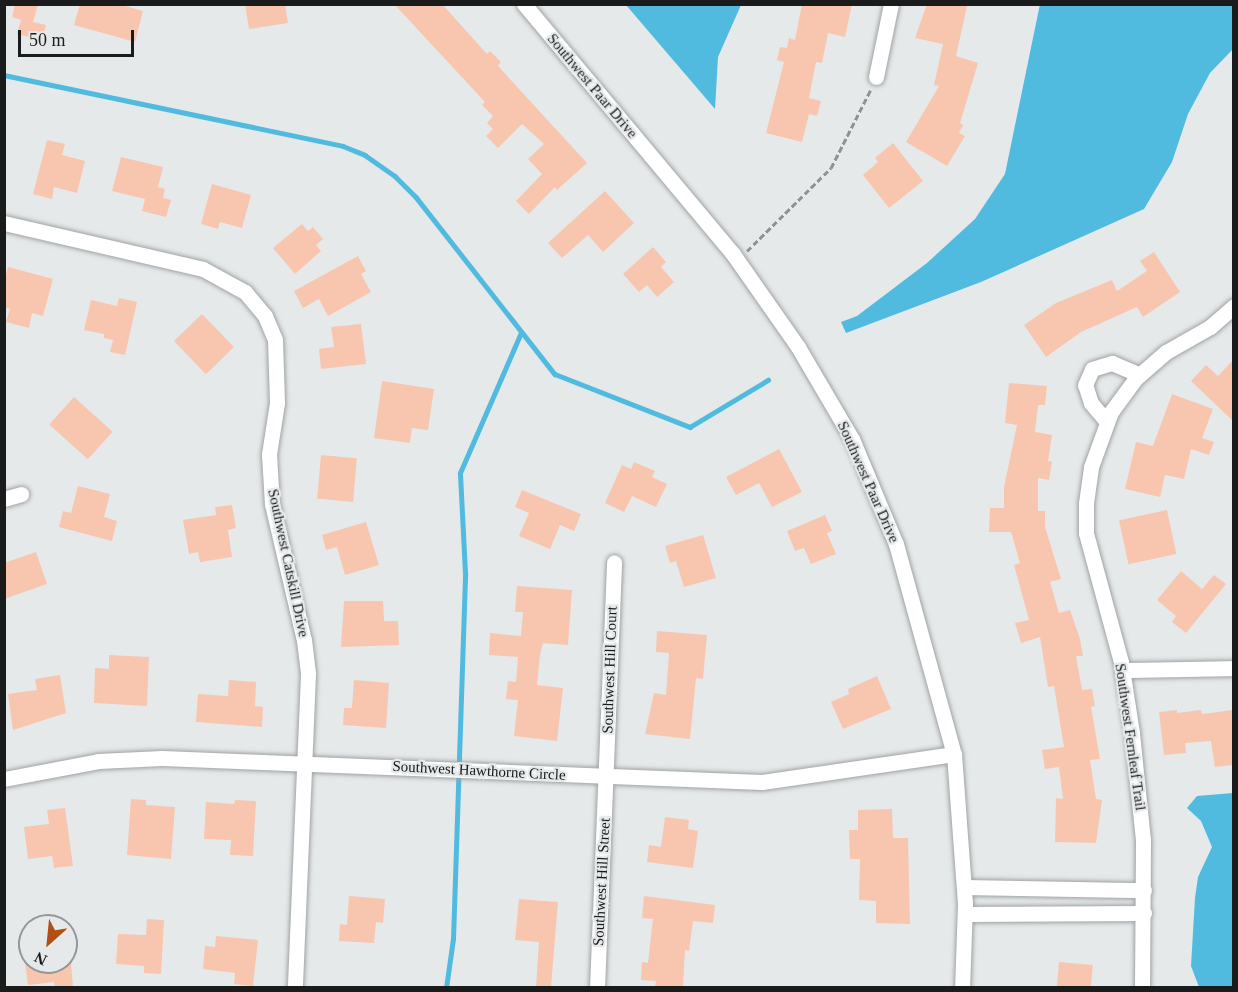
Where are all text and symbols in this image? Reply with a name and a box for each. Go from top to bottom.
scale bar [21,18,136,56]
text: 50 m [29,30,66,50]
street label: Southwest Paar Drive [543,30,641,142]
street label: Southwest Paar Drive [833,419,903,545]
street label: Southwest Catskill Drive [264,487,312,639]
street label: Southwest Hill Court [599,606,621,734]
street label: Southwest Fernleaf Trail [1111,662,1149,812]
street label: Southwest Hawthorne Circle [392,757,566,785]
street label: Southwest Hill Street [590,817,614,947]
north arrow [18,914,78,974]
text: N [31,949,50,969]

